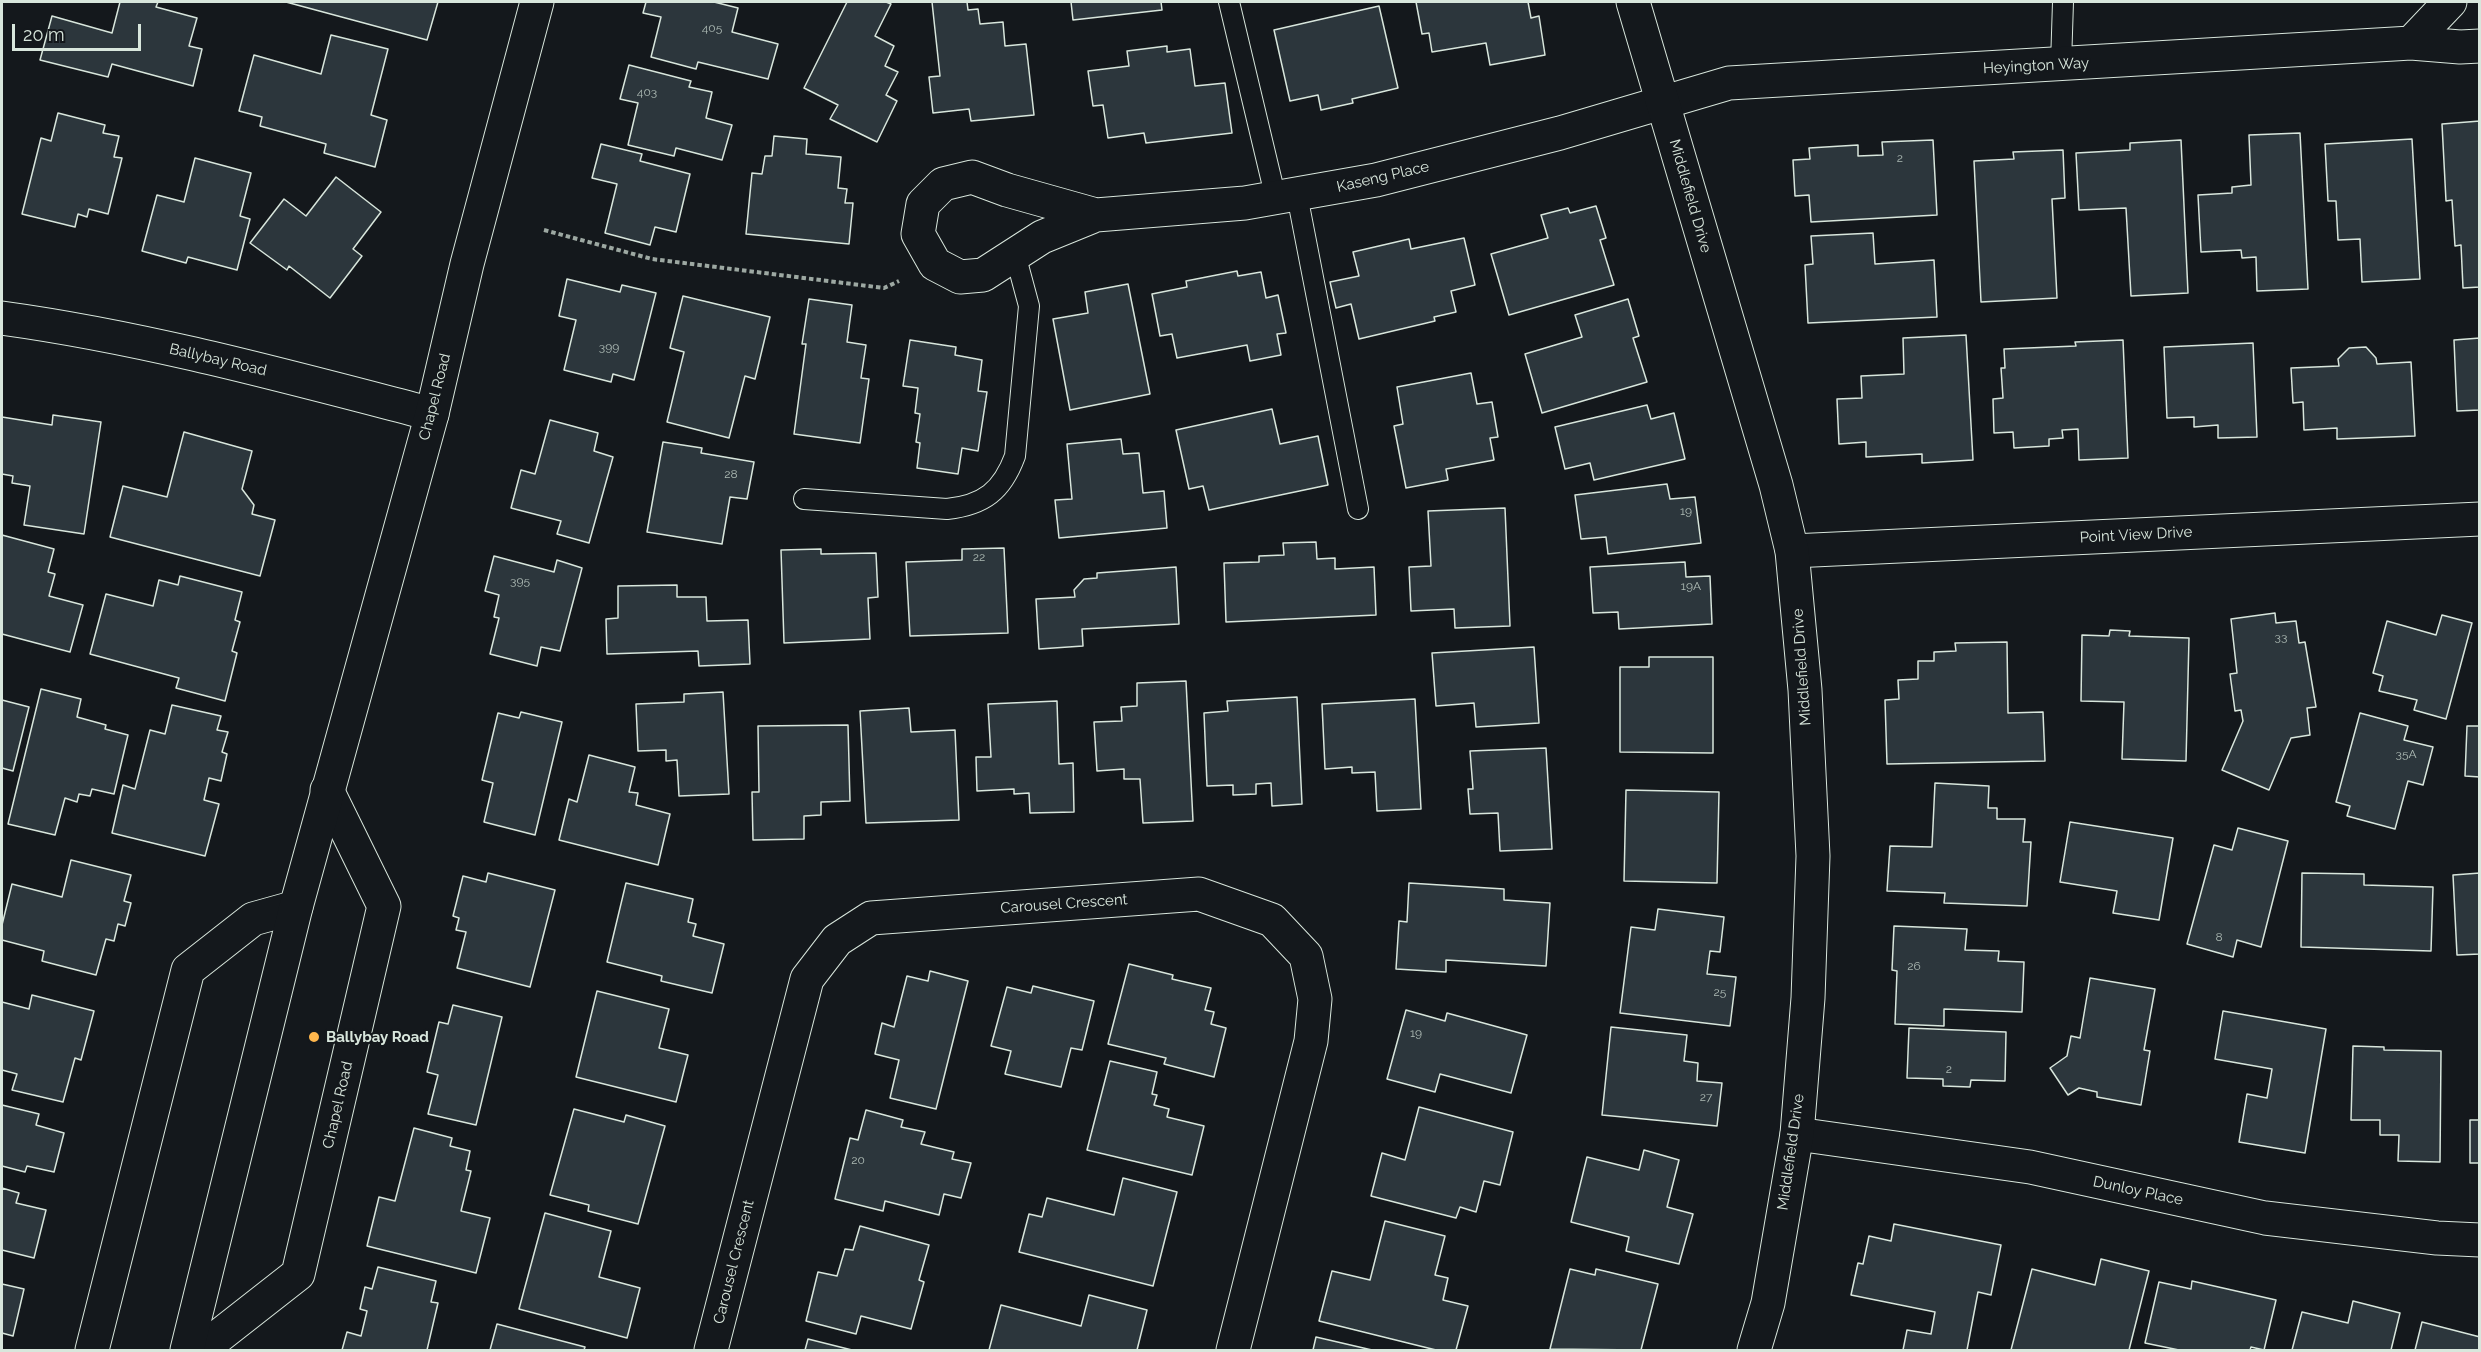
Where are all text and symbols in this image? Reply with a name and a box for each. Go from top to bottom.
scale bar [15,12,144,50]
house number: 405 [702,21,722,35]
text: 20 m [23,24,65,45]
street label: Heyington Way [1982,54,2090,78]
house number: 403 [637,85,657,99]
street label: Middlefield Drive [1665,137,1715,255]
house number: 2 [1897,151,1903,165]
street label: Kaseng Place [1335,158,1431,196]
street label: Ballybay Road [168,340,268,380]
house number: 399 [599,340,619,354]
street label: Chapel Road [415,352,455,442]
house number: 28 [724,467,738,481]
house number: 19 [1680,504,1692,518]
street label: Point View Drive [2079,523,2193,547]
house number: 22 [973,550,985,564]
house number: 395 [510,574,530,588]
house number: 19A [1681,579,1701,593]
street label: Middlefield Drive [1789,608,1815,726]
house number: 33 [2275,630,2287,644]
house number: 35A [2395,747,2417,761]
street label: Carousel Crescent [1000,891,1128,917]
house number: 8 [2215,930,2223,944]
house number: 26 [1907,959,1921,973]
house number: 25 [1714,985,1726,999]
house number: 19 [1410,1026,1422,1040]
place label: Ballybay Road [326,1028,429,1046]
marker: Ballybay Road [307,1030,321,1044]
street label: Chapel Road [319,1060,357,1150]
house number: 2 [1946,1062,1952,1076]
house number: 27 [1700,1090,1712,1104]
street label: Middlefield Drive [1774,1093,1808,1211]
house number: 20 [851,1153,865,1167]
street label: Dunloy Place [2091,1173,2185,1209]
street label: Carousel Crescent [710,1198,758,1326]

